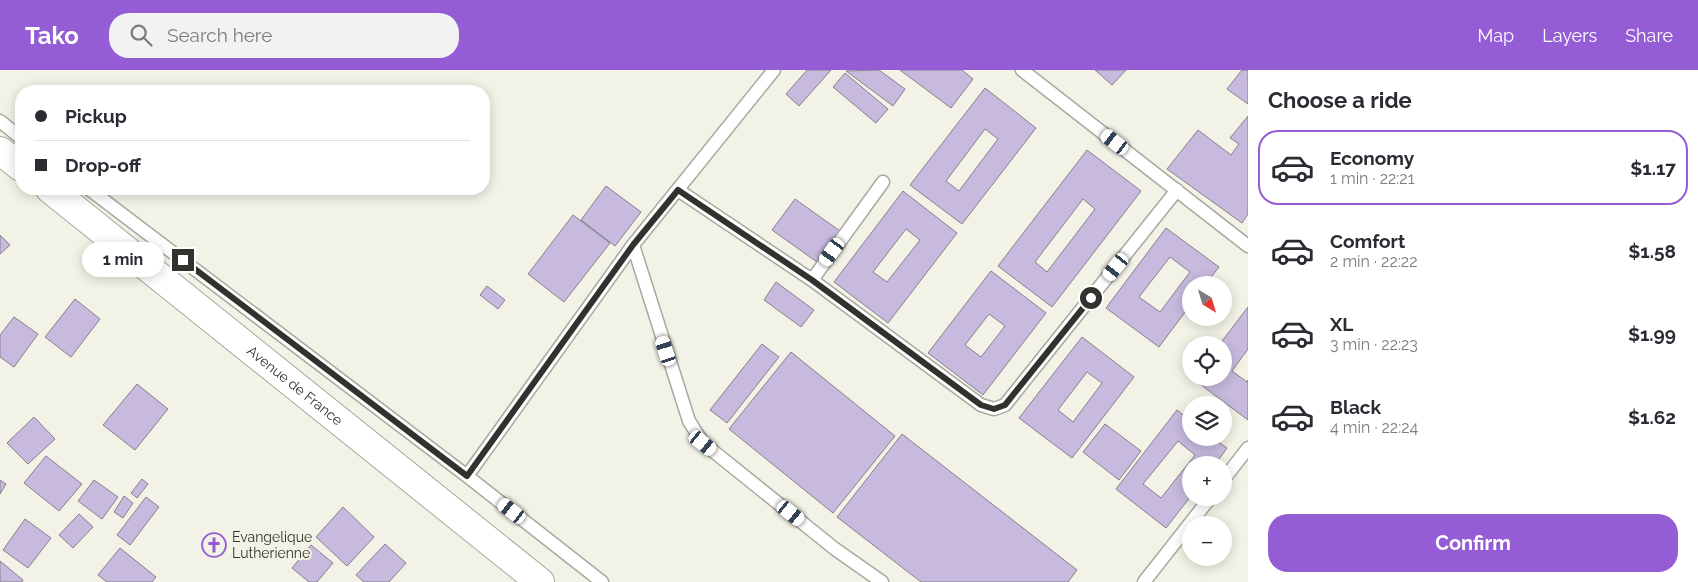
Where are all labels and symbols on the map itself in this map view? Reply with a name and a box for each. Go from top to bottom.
car [1098,127,1131,157]
car [817,235,846,269]
callout: 1 min [83,242,166,278]
route end [172,249,194,271]
car [1100,251,1131,283]
north arrow [1182,276,1232,326]
route start [1080,287,1102,309]
car [654,334,677,368]
street label: Avenue de France [244,342,346,428]
car [686,428,719,458]
car [495,496,528,526]
car [774,498,807,528]
place label: Evangelique Lutherienne [232,529,312,561]
church icon: Evangelique Lutherienne [201,532,227,558]

